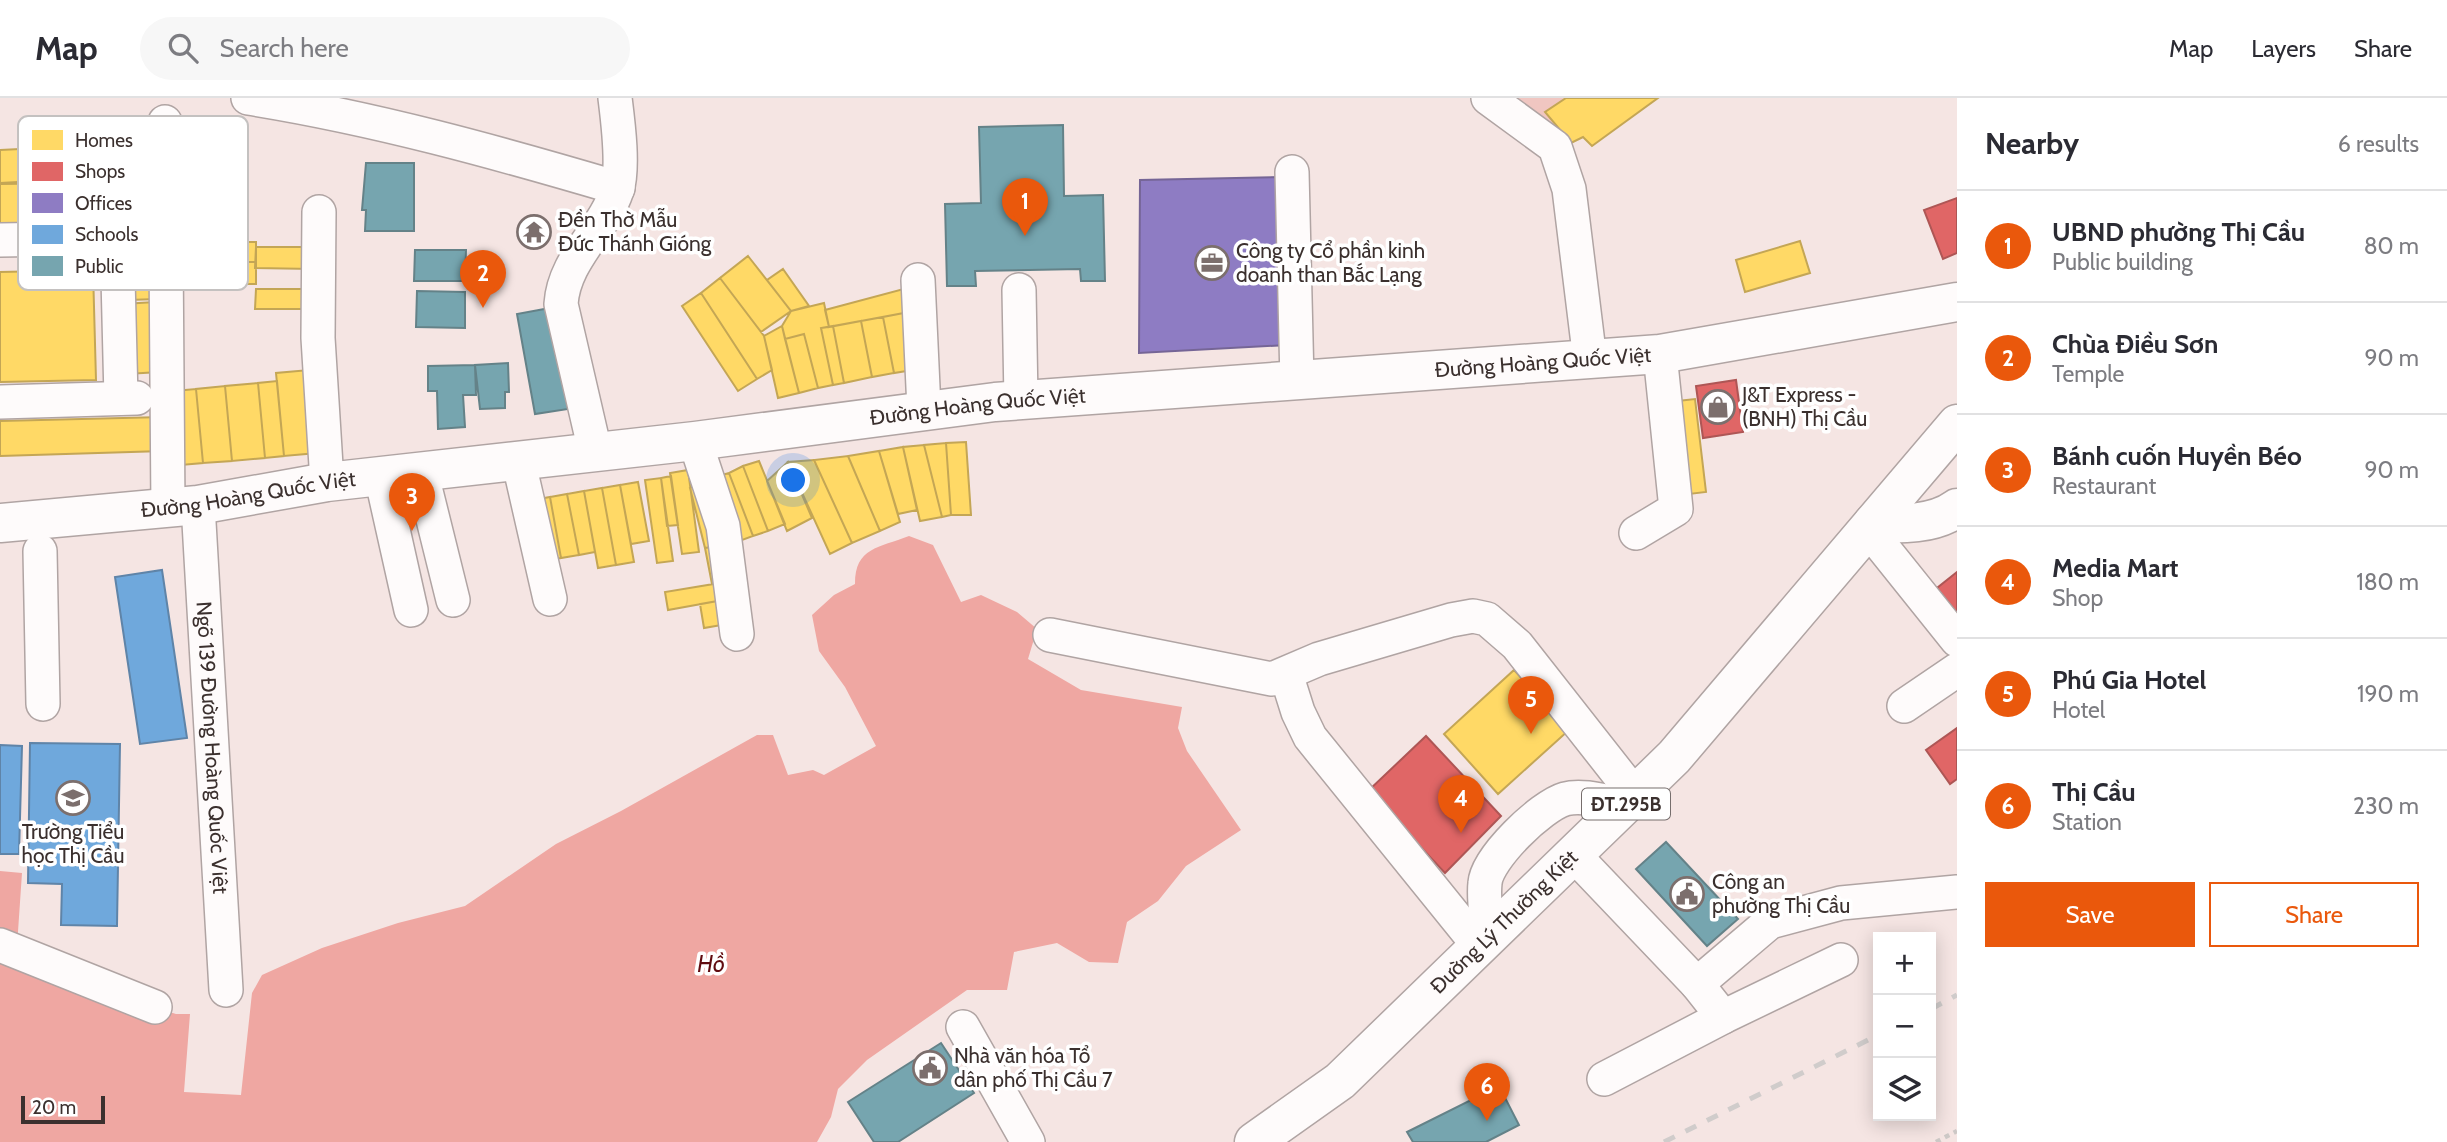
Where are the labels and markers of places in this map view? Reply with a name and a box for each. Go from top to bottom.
pin: 1 [1002,178,1048,236]
place label: Đền Thờ Mẫu Đức Thánh Gióng [558,207,712,256]
temple icon: Đền Thờ Mẫu Đức Thánh Gióng [515,213,553,251]
place label: Công ty Cổ phần kinh doanh than Bắc Lạng [1236,238,1425,287]
office icon: Công ty Cổ phần kinh doanh than Bắc Lạng [1193,244,1231,282]
pin: 2 [460,250,506,308]
place label: J&T Express - (BNH) Thị Cầu [1741,382,1867,431]
shop icon: J&T Express - (BNH) Thị Cầu [1699,388,1737,426]
pin: 3 [389,473,435,531]
pin: 5 [1508,676,1554,734]
pin: 4 [1438,775,1484,833]
school or university icon: Trường Tiểu học Thị Cầu [54,779,92,817]
place label: Trường Tiểu học Thị Cầu [22,819,124,868]
place label: Công an phường Thị Cầu [1712,869,1850,918]
public building icon: Công an phường Thị Cầu [1668,875,1706,913]
place label: Nhà văn hóa Tổ dân phố Thị Cầu 7 [954,1043,1113,1092]
public building icon: Nhà văn hóa Tổ dân phố Thị Cầu 7 [911,1049,949,1087]
pin: 6 [1464,1063,1510,1121]

